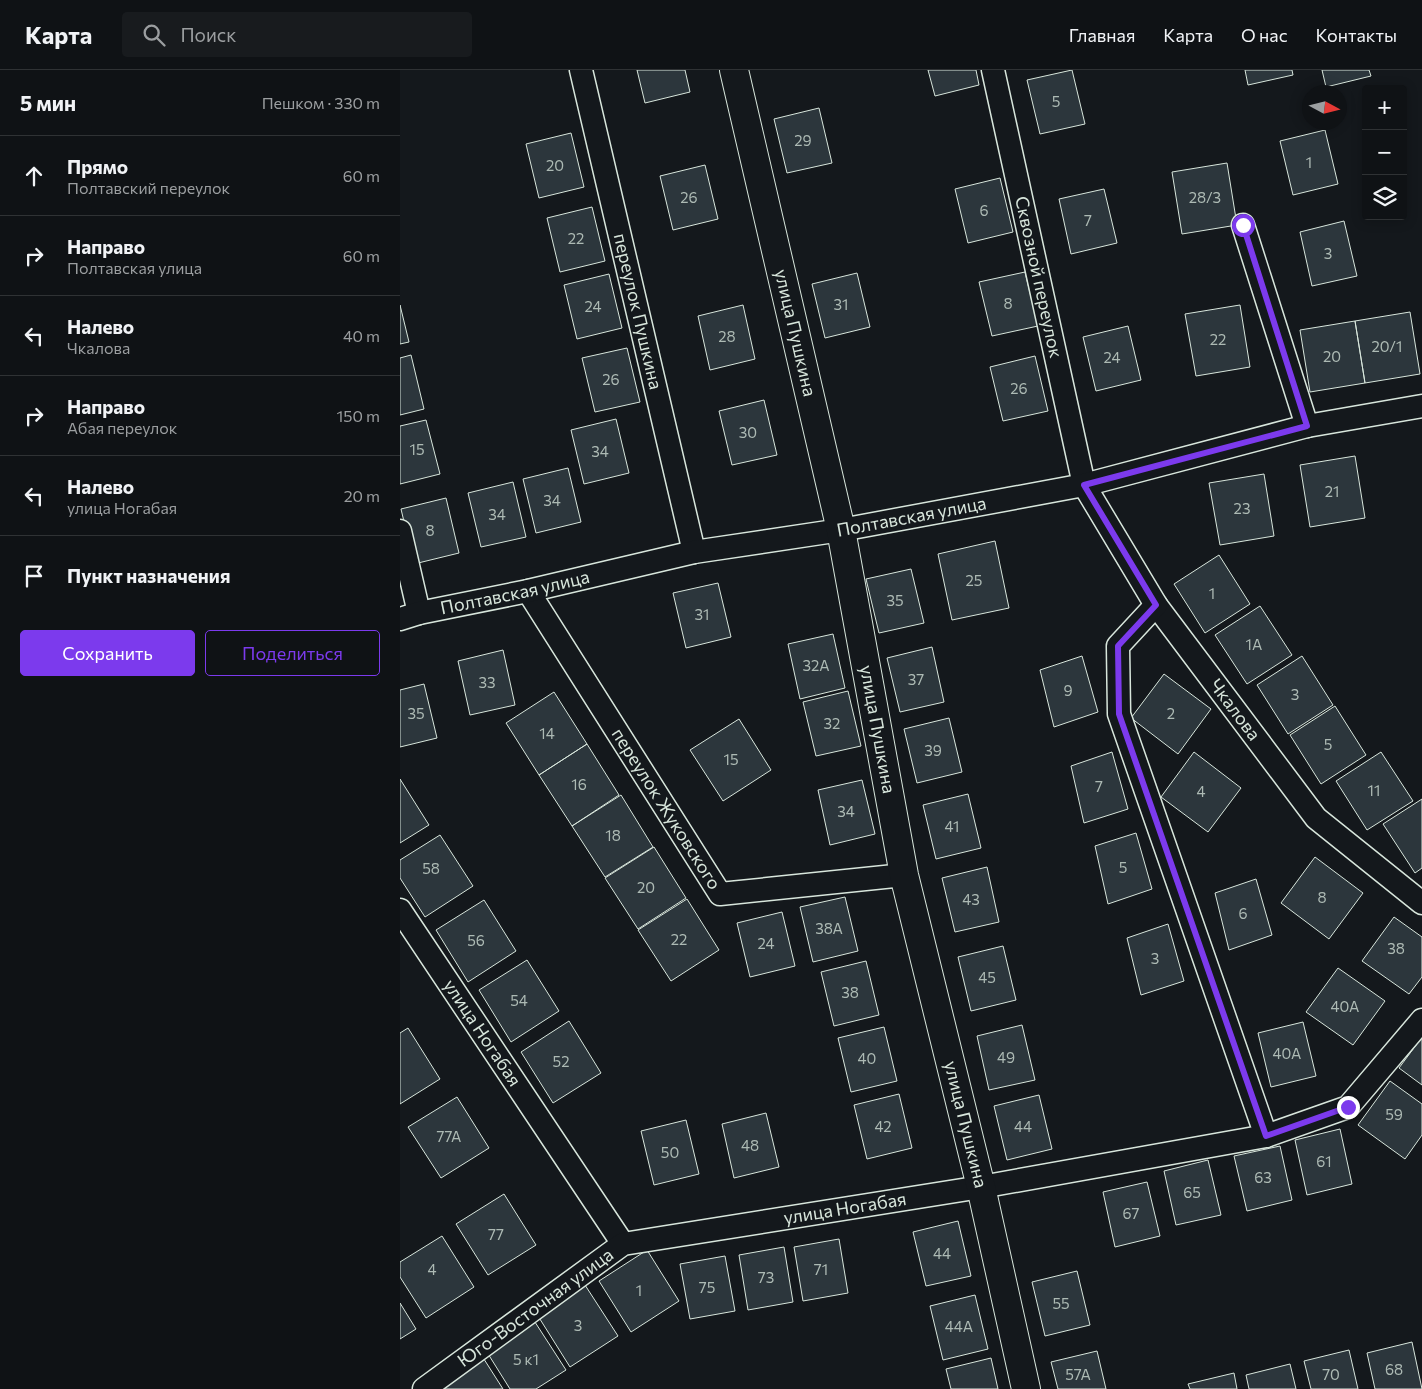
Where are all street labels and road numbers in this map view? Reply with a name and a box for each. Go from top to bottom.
street label: Сквозной переулок [1011,194,1068,360]
street label: переулок Пушкина [610,231,668,392]
street label: улица Пушкина [771,267,822,399]
street label: Полтавская улица [835,491,988,541]
street label: Полтавская улица [438,565,591,618]
street label: улица Пушкина [856,663,901,795]
street label: Чкалова [1205,674,1266,744]
street label: переулок Жуковского [608,724,726,893]
street label: улица Ногабая [439,975,527,1090]
street label: улица Пушкина [940,1059,993,1190]
street label: улица Ногабая [782,1187,908,1228]
street label: Юго-Восточная улица [453,1243,617,1371]

